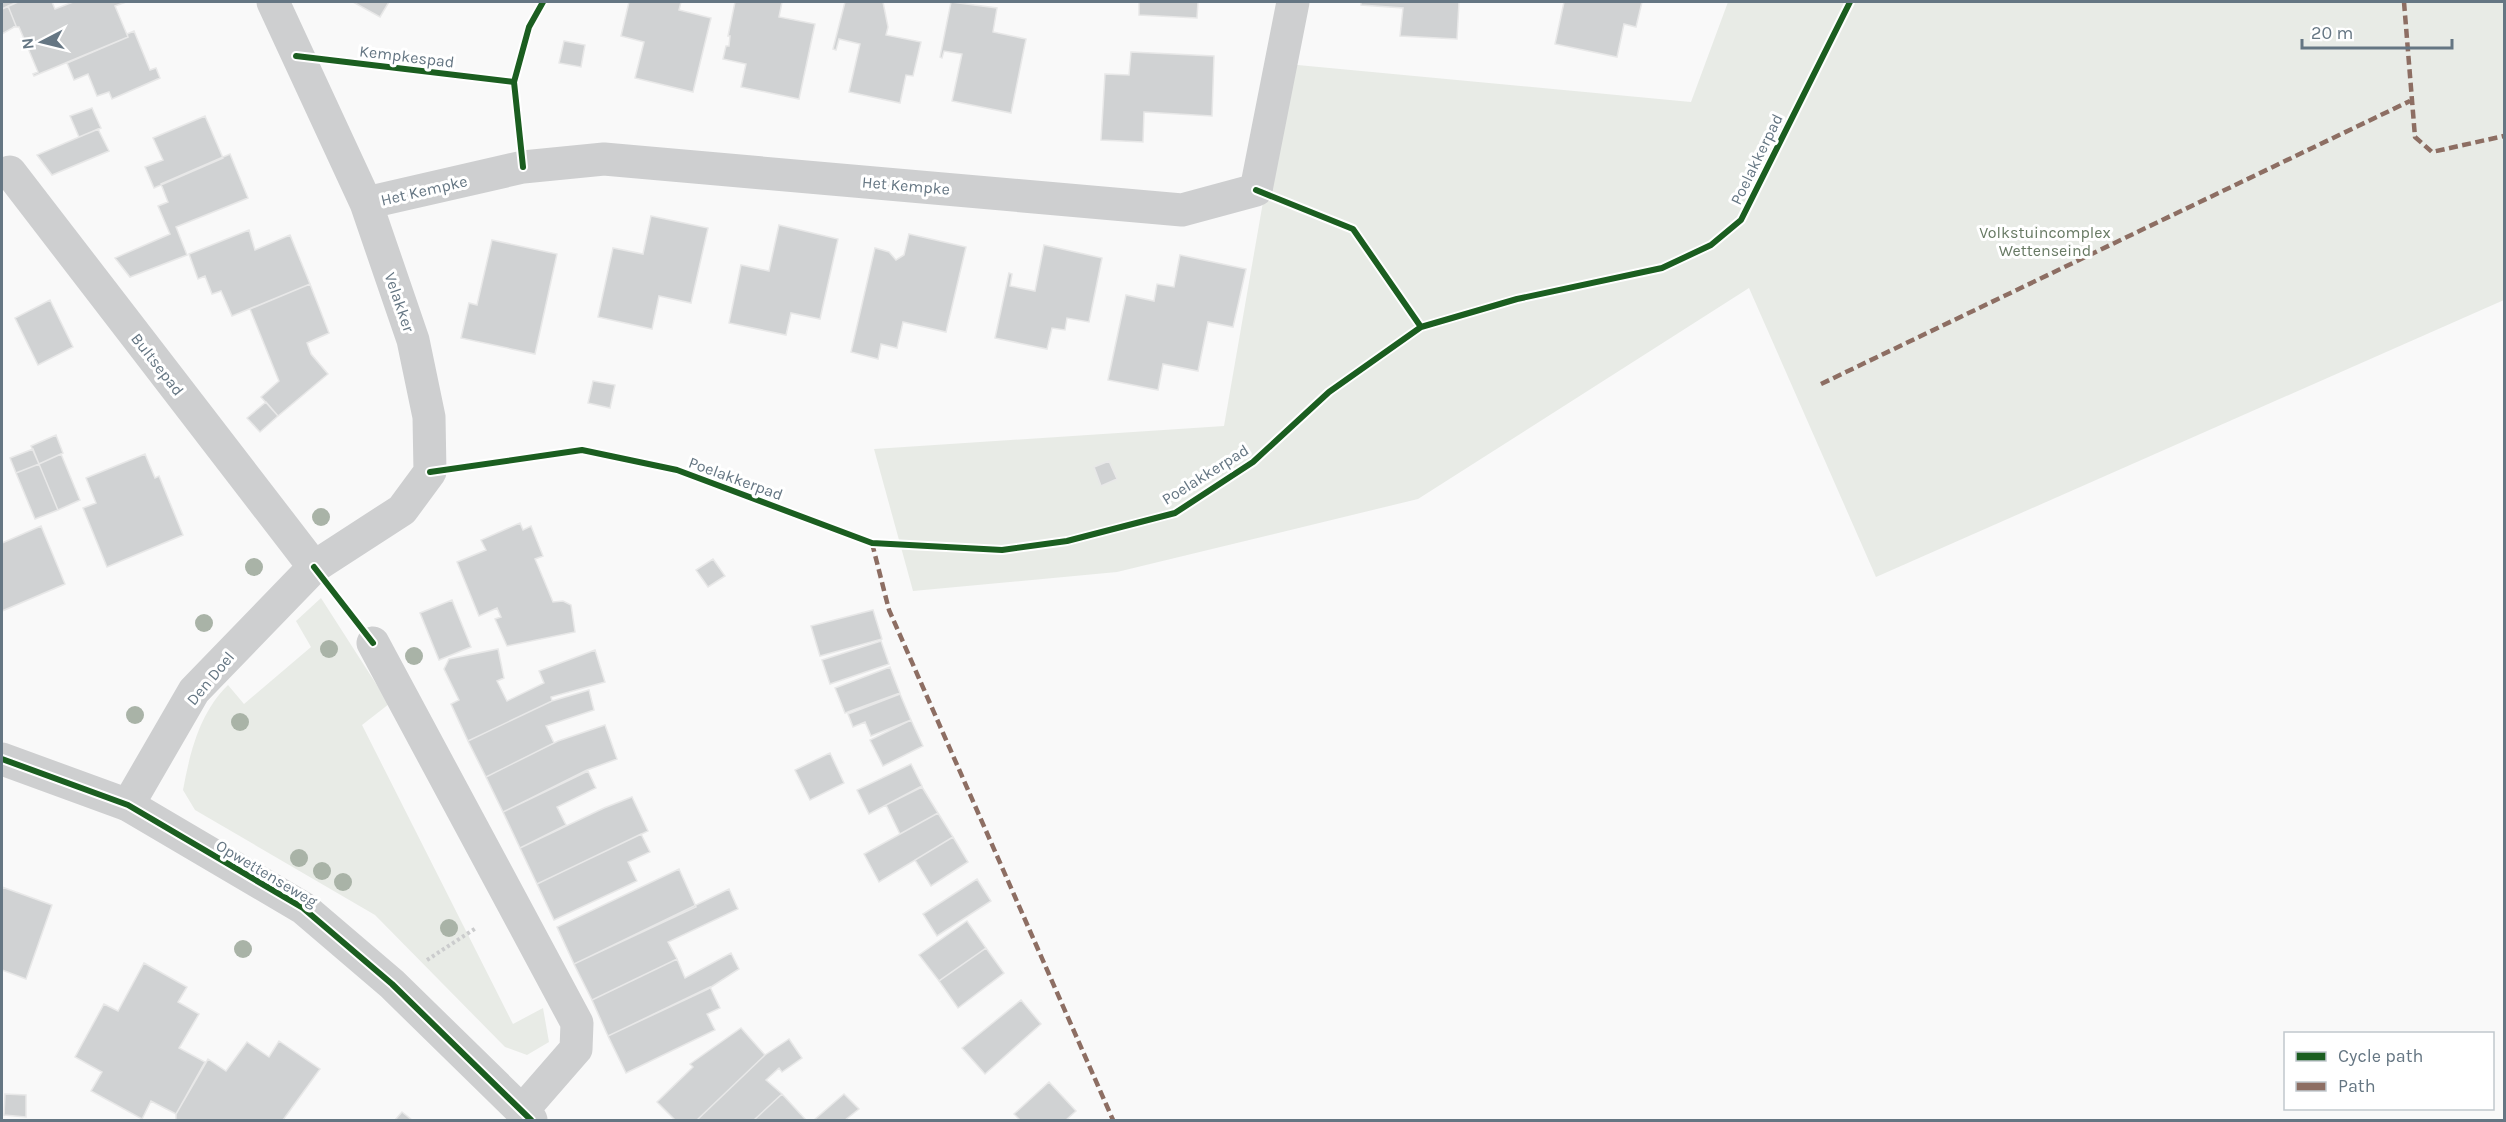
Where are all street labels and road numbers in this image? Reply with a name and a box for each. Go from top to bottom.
street label: Kempkespad [358,41,456,72]
street label: Poelakkerpad [1726,111,1787,208]
street label: Het Kempke [379,171,469,210]
street label: Het Kempke [861,172,951,199]
street label: Velakker [380,270,419,335]
street label: Bultsepad [127,329,188,399]
street label: Poelakkerpad [1158,440,1252,509]
street label: Poelakkerpad [686,453,785,504]
street label: Den Doel [182,648,238,709]
street label: Opwettenseweg [213,836,321,911]

